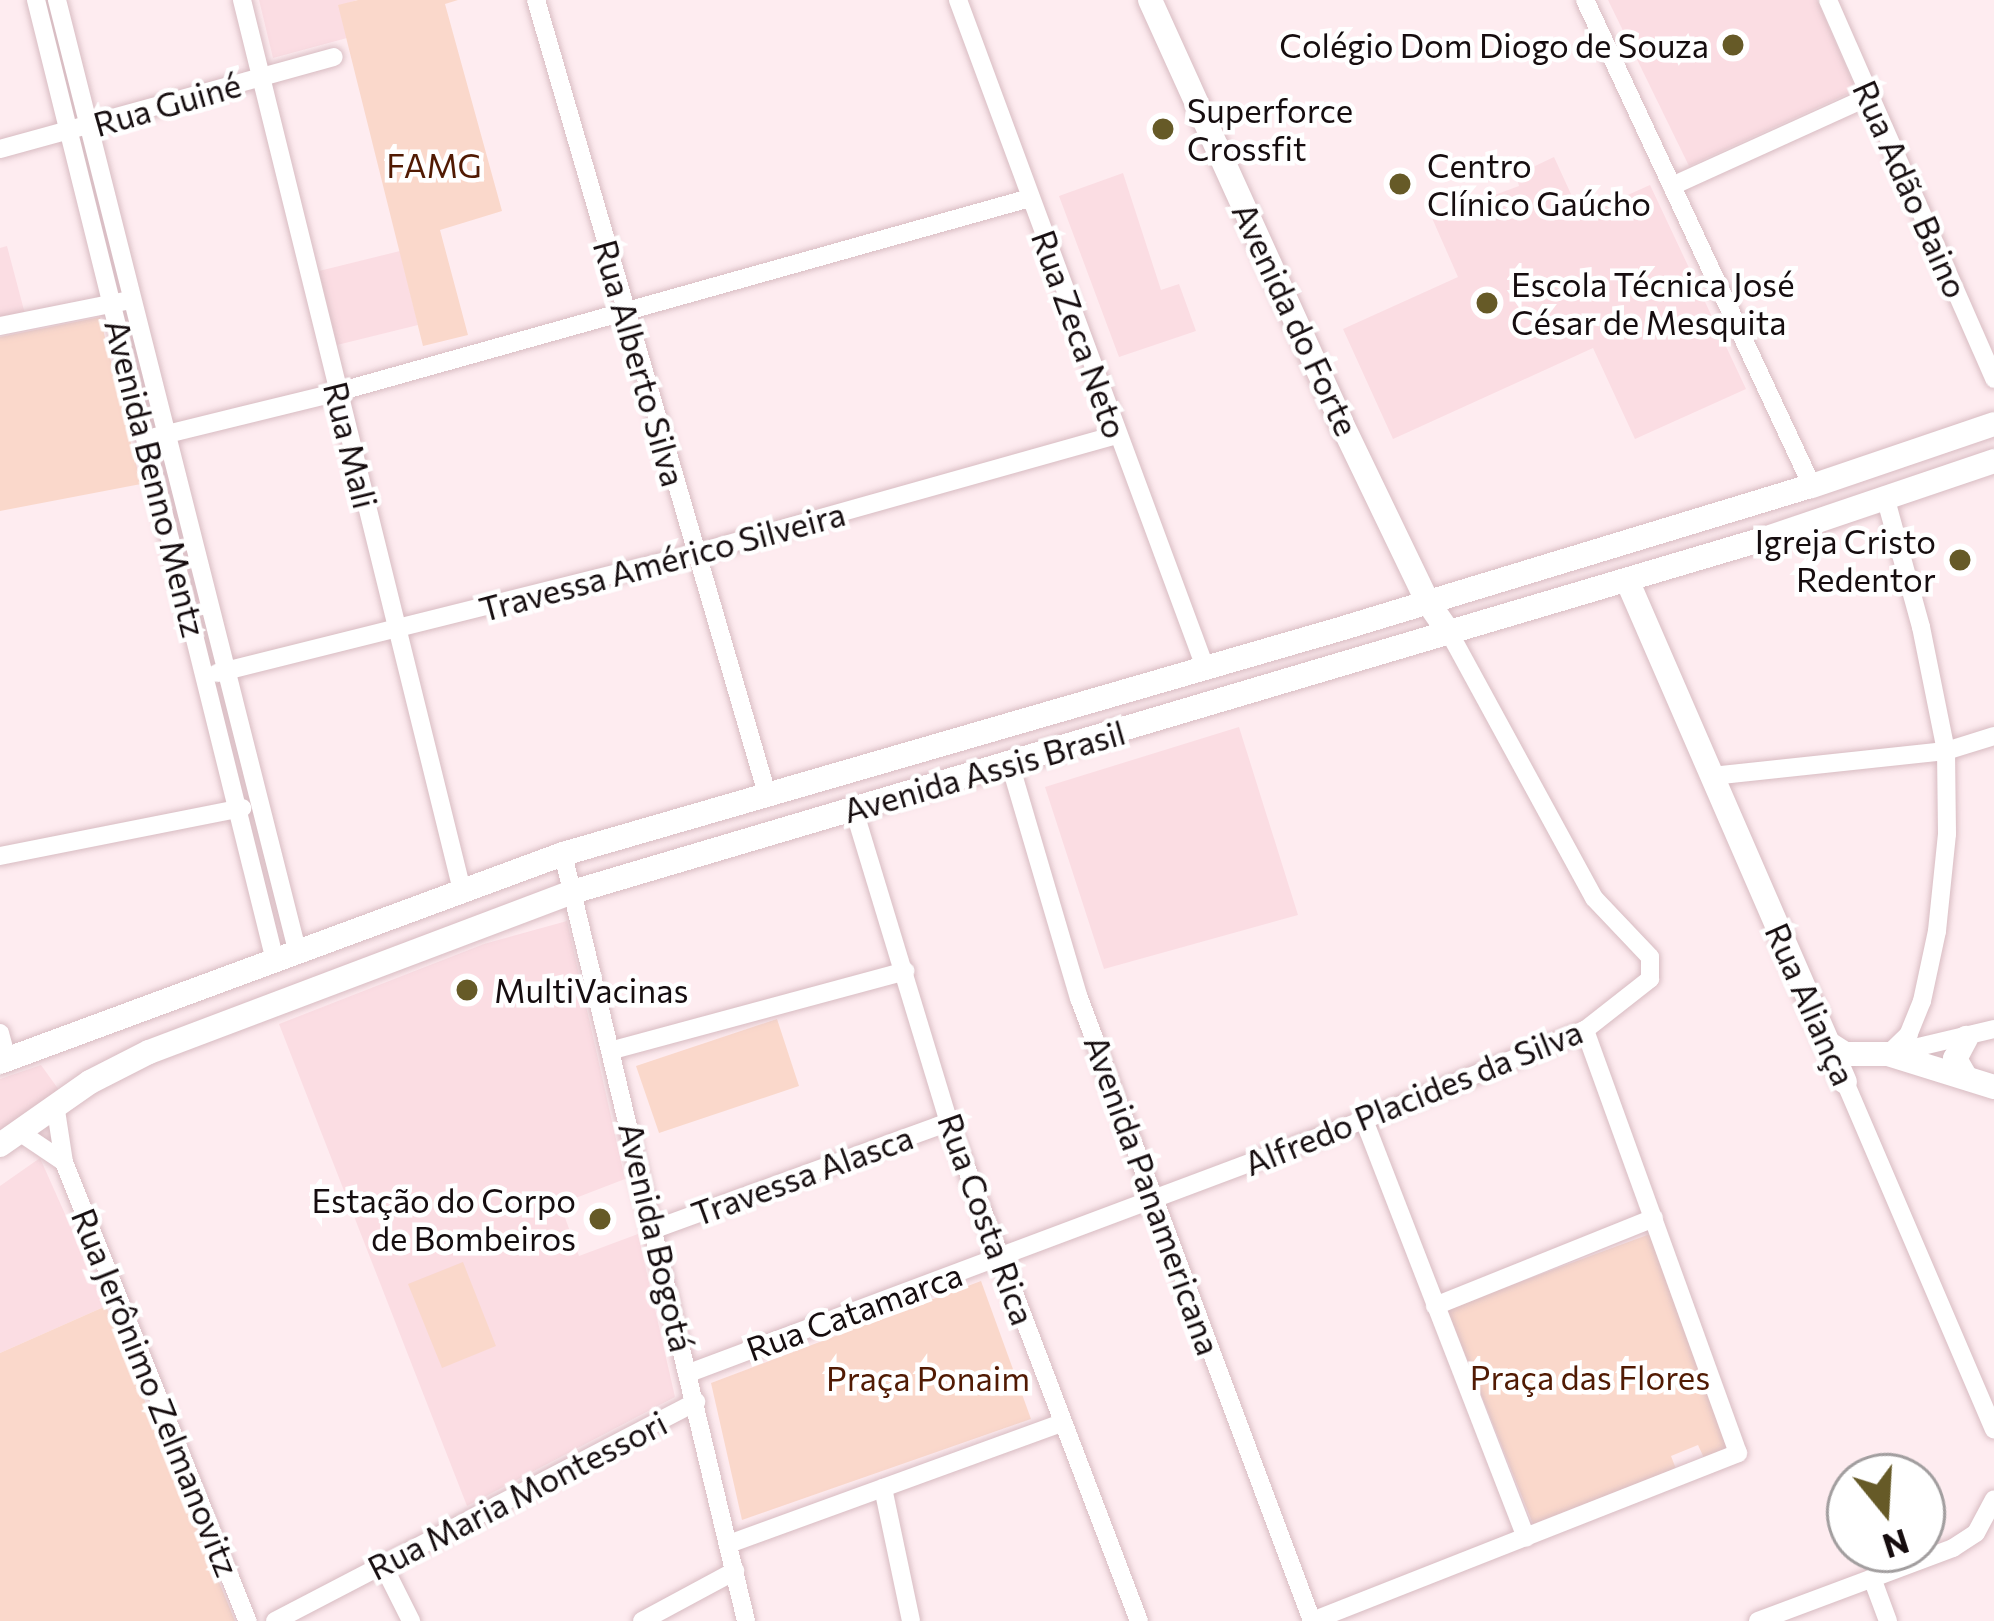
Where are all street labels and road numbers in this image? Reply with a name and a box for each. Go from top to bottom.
street label: Rua Guiné [89,64,245,144]
street label: Rua Adão Baino [1845,74,1977,304]
street label: Avenida do Forte [1225,196,1367,442]
street label: Rua Zeca Neto [1024,225,1136,443]
street label: Rua Alberto Silva [586,235,694,491]
street label: Avenida Benno Mentz [97,315,215,641]
street label: Rua Mali [316,377,386,513]
street label: Travessa Américo Silveira [475,493,849,629]
street label: Avenida Assis Brasil [839,712,1129,830]
street label: Rua Aliança [1758,917,1864,1091]
street label: Alfredo Placides da Silva [1238,1011,1588,1183]
street label: Avenida Panamericana [1077,1030,1229,1360]
street label: Rua Costa Rica [930,1108,1044,1330]
street label: Travessa Alasca [686,1117,918,1233]
street label: Avenida Bogotá [611,1119,703,1355]
street label: Rua Jerônimo Zelmanovitz [64,1202,248,1582]
street label: Rua Catamarca [741,1254,967,1368]
street label: Rua Maria Montessori [361,1402,673,1588]

